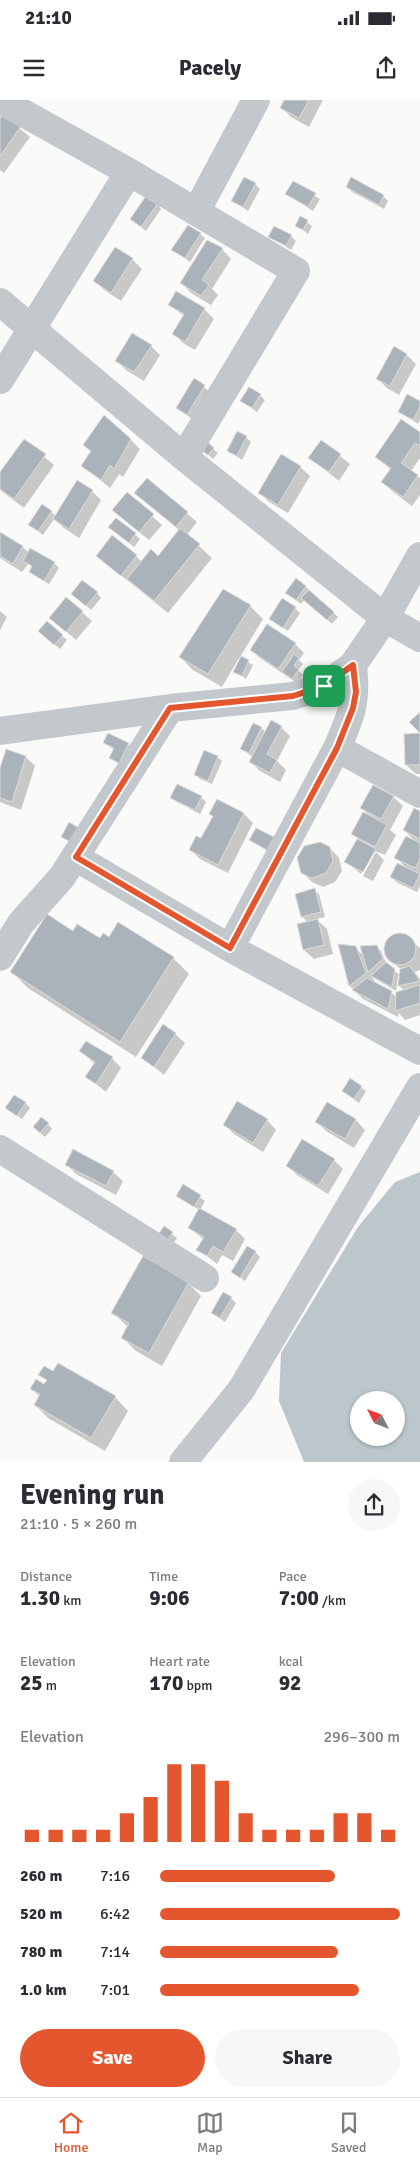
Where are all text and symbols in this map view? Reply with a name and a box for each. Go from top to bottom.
text: 21:10 [25,6,72,30]
icon: menu [20,54,48,82]
text: Pacely [179,54,241,81]
icon: share [372,54,400,82]
pin [303,665,345,707]
icon: arrive [310,672,338,700]
north arrow [350,1391,405,1446]
map controls [350,1391,405,1446]
text: Evening run [20,1478,165,1512]
button: share [348,1479,400,1531]
text: 21:10 · 5 × 260 m [20,1514,137,1534]
text: Distance [20,1568,72,1585]
text: Time [149,1568,178,1585]
text: Pace [279,1568,307,1585]
text: 1.30 [20,1585,60,1611]
text: 9:06 [149,1585,190,1611]
text: 7:00 [279,1585,319,1611]
text: km [60,1592,81,1609]
text: /km [319,1592,346,1609]
text: Elevation [20,1653,76,1670]
text: Heart rate [149,1653,210,1670]
text: kcal [279,1653,303,1670]
text: 25 [20,1670,43,1696]
text: 170 [149,1670,183,1696]
text: 92 [279,1670,301,1696]
text: m [43,1677,57,1694]
text: bpm [183,1677,212,1694]
text: Elevation [20,1727,84,1747]
text: 296–300 m [323,1727,400,1747]
text: 260 m [20,1866,62,1886]
text: 7:16 [100,1866,130,1886]
text: 520 m [20,1904,62,1924]
text: 6:42 [100,1904,130,1924]
text: 780 m [20,1942,62,1962]
text: 7:14 [100,1942,130,1962]
text: 1.0 km [20,1980,67,2000]
text: 7:01 [100,1980,130,2000]
button: Save [20,2029,205,2087]
button: Share [215,2029,400,2087]
tab: Home [54,2109,89,2156]
tab: Map [196,2109,224,2156]
tab: Saved [331,2109,366,2156]

